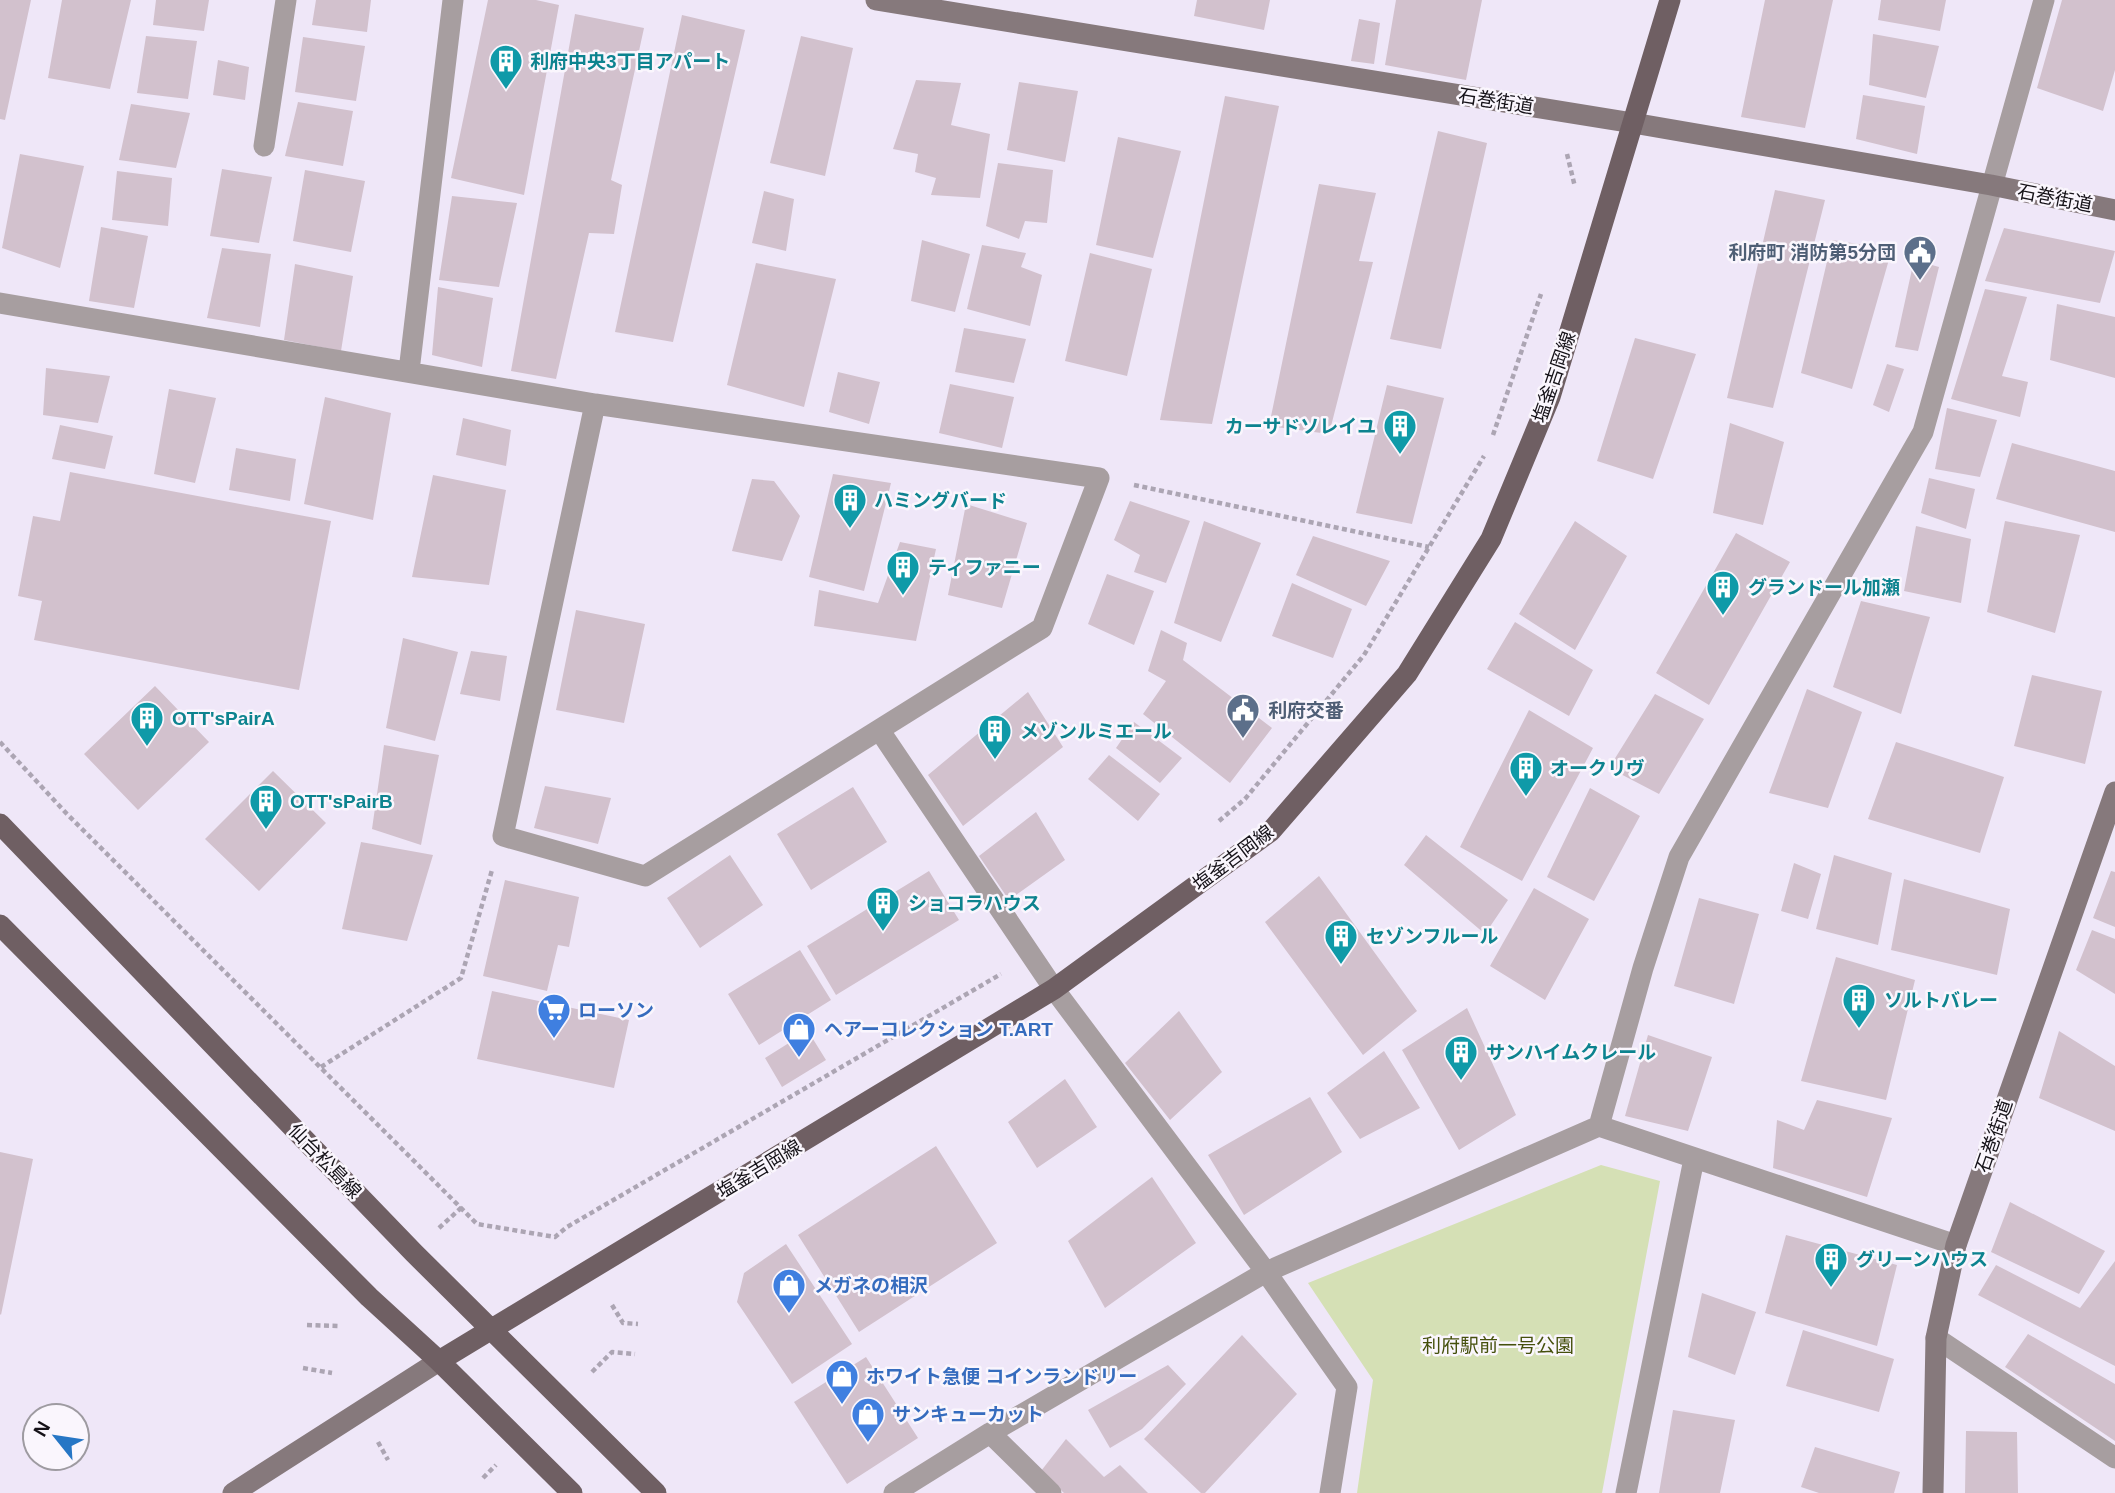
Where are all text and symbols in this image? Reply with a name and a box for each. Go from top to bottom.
building icon: 利府中央3丁目アパート [487,42,525,91]
place label: 利府中央3丁目アパート [530,51,730,72]
street label: 石巻街道 [1457,85,1535,117]
street label: 石巻街道 [2016,180,2094,216]
public building icon: 利府町 消防第5分団 [1901,233,1939,282]
place label: 利府町 消防第5分団 [1728,242,1896,263]
street label: 塩釜吉岡線 [1529,329,1579,425]
building icon: カーサドソレイユ [1381,407,1419,456]
place label: カーサドソレイユ [1225,416,1376,437]
building icon: ハミングバード [831,481,869,530]
place label: ハミングバード [874,490,1007,511]
building icon: ティファニー [884,548,922,597]
place label: ティファニー [928,557,1041,578]
building icon: グランドール加瀬 [1704,568,1742,617]
place label: グランドール加瀬 [1748,577,1900,598]
public building icon: 利府交番 [1224,691,1262,740]
building icon: OTT'sPairA [128,699,166,748]
place label: 利府交番 [1268,700,1344,721]
place label: OTT'sPairA [172,708,275,729]
building icon: メゾンルミエール [976,712,1014,761]
place label: メゾンルミエール [1020,721,1172,742]
building icon: オークリヴ [1507,749,1545,798]
place label: オークリヴ [1550,758,1645,779]
building icon: OTT'sPairB [247,782,285,831]
place label: OTT'sPairB [290,791,393,812]
street label: 塩釜吉岡線 [1189,821,1277,895]
building icon: ショコラハウス [864,884,902,933]
place label: ショコラハウス [908,893,1041,914]
building icon: セゾンフルール [1322,917,1360,966]
place label: セゾンフルール [1366,926,1498,947]
building icon: ソルトバレー [1840,981,1878,1030]
place label: ソルトバレー [1884,990,1998,1011]
supermarket icon: ローソン [535,991,573,1040]
place label: ローソン [578,1000,654,1021]
shop icon: ヘアーコレクション T.ART [780,1010,818,1059]
place label: ヘアーコレクション T.ART [824,1019,1053,1040]
building icon: サンハイムクレール [1442,1033,1480,1082]
place label: サンハイムクレール [1486,1042,1656,1063]
street label: 石巻街道 [1972,1097,2016,1175]
street label: 仙台松島線 [284,1120,366,1202]
street label: 塩釜吉岡線 [713,1136,805,1202]
building icon: グリーンハウス [1812,1240,1850,1289]
place label: グリーンハウス [1856,1249,1988,1270]
shop icon: メガネの相沢 [770,1266,808,1315]
place label: メガネの相沢 [814,1275,928,1296]
park label: 利府駅前一号公園 [1422,1335,1574,1356]
shop icon: ホワイト急便 コインランドリー [823,1357,861,1406]
place label: ホワイト急便 コインランドリー [866,1366,1137,1387]
shop icon: サンキューカット [849,1395,887,1444]
north arrow [21,1402,91,1472]
place label: サンキューカット [892,1404,1044,1425]
text: N [29,1418,54,1440]

